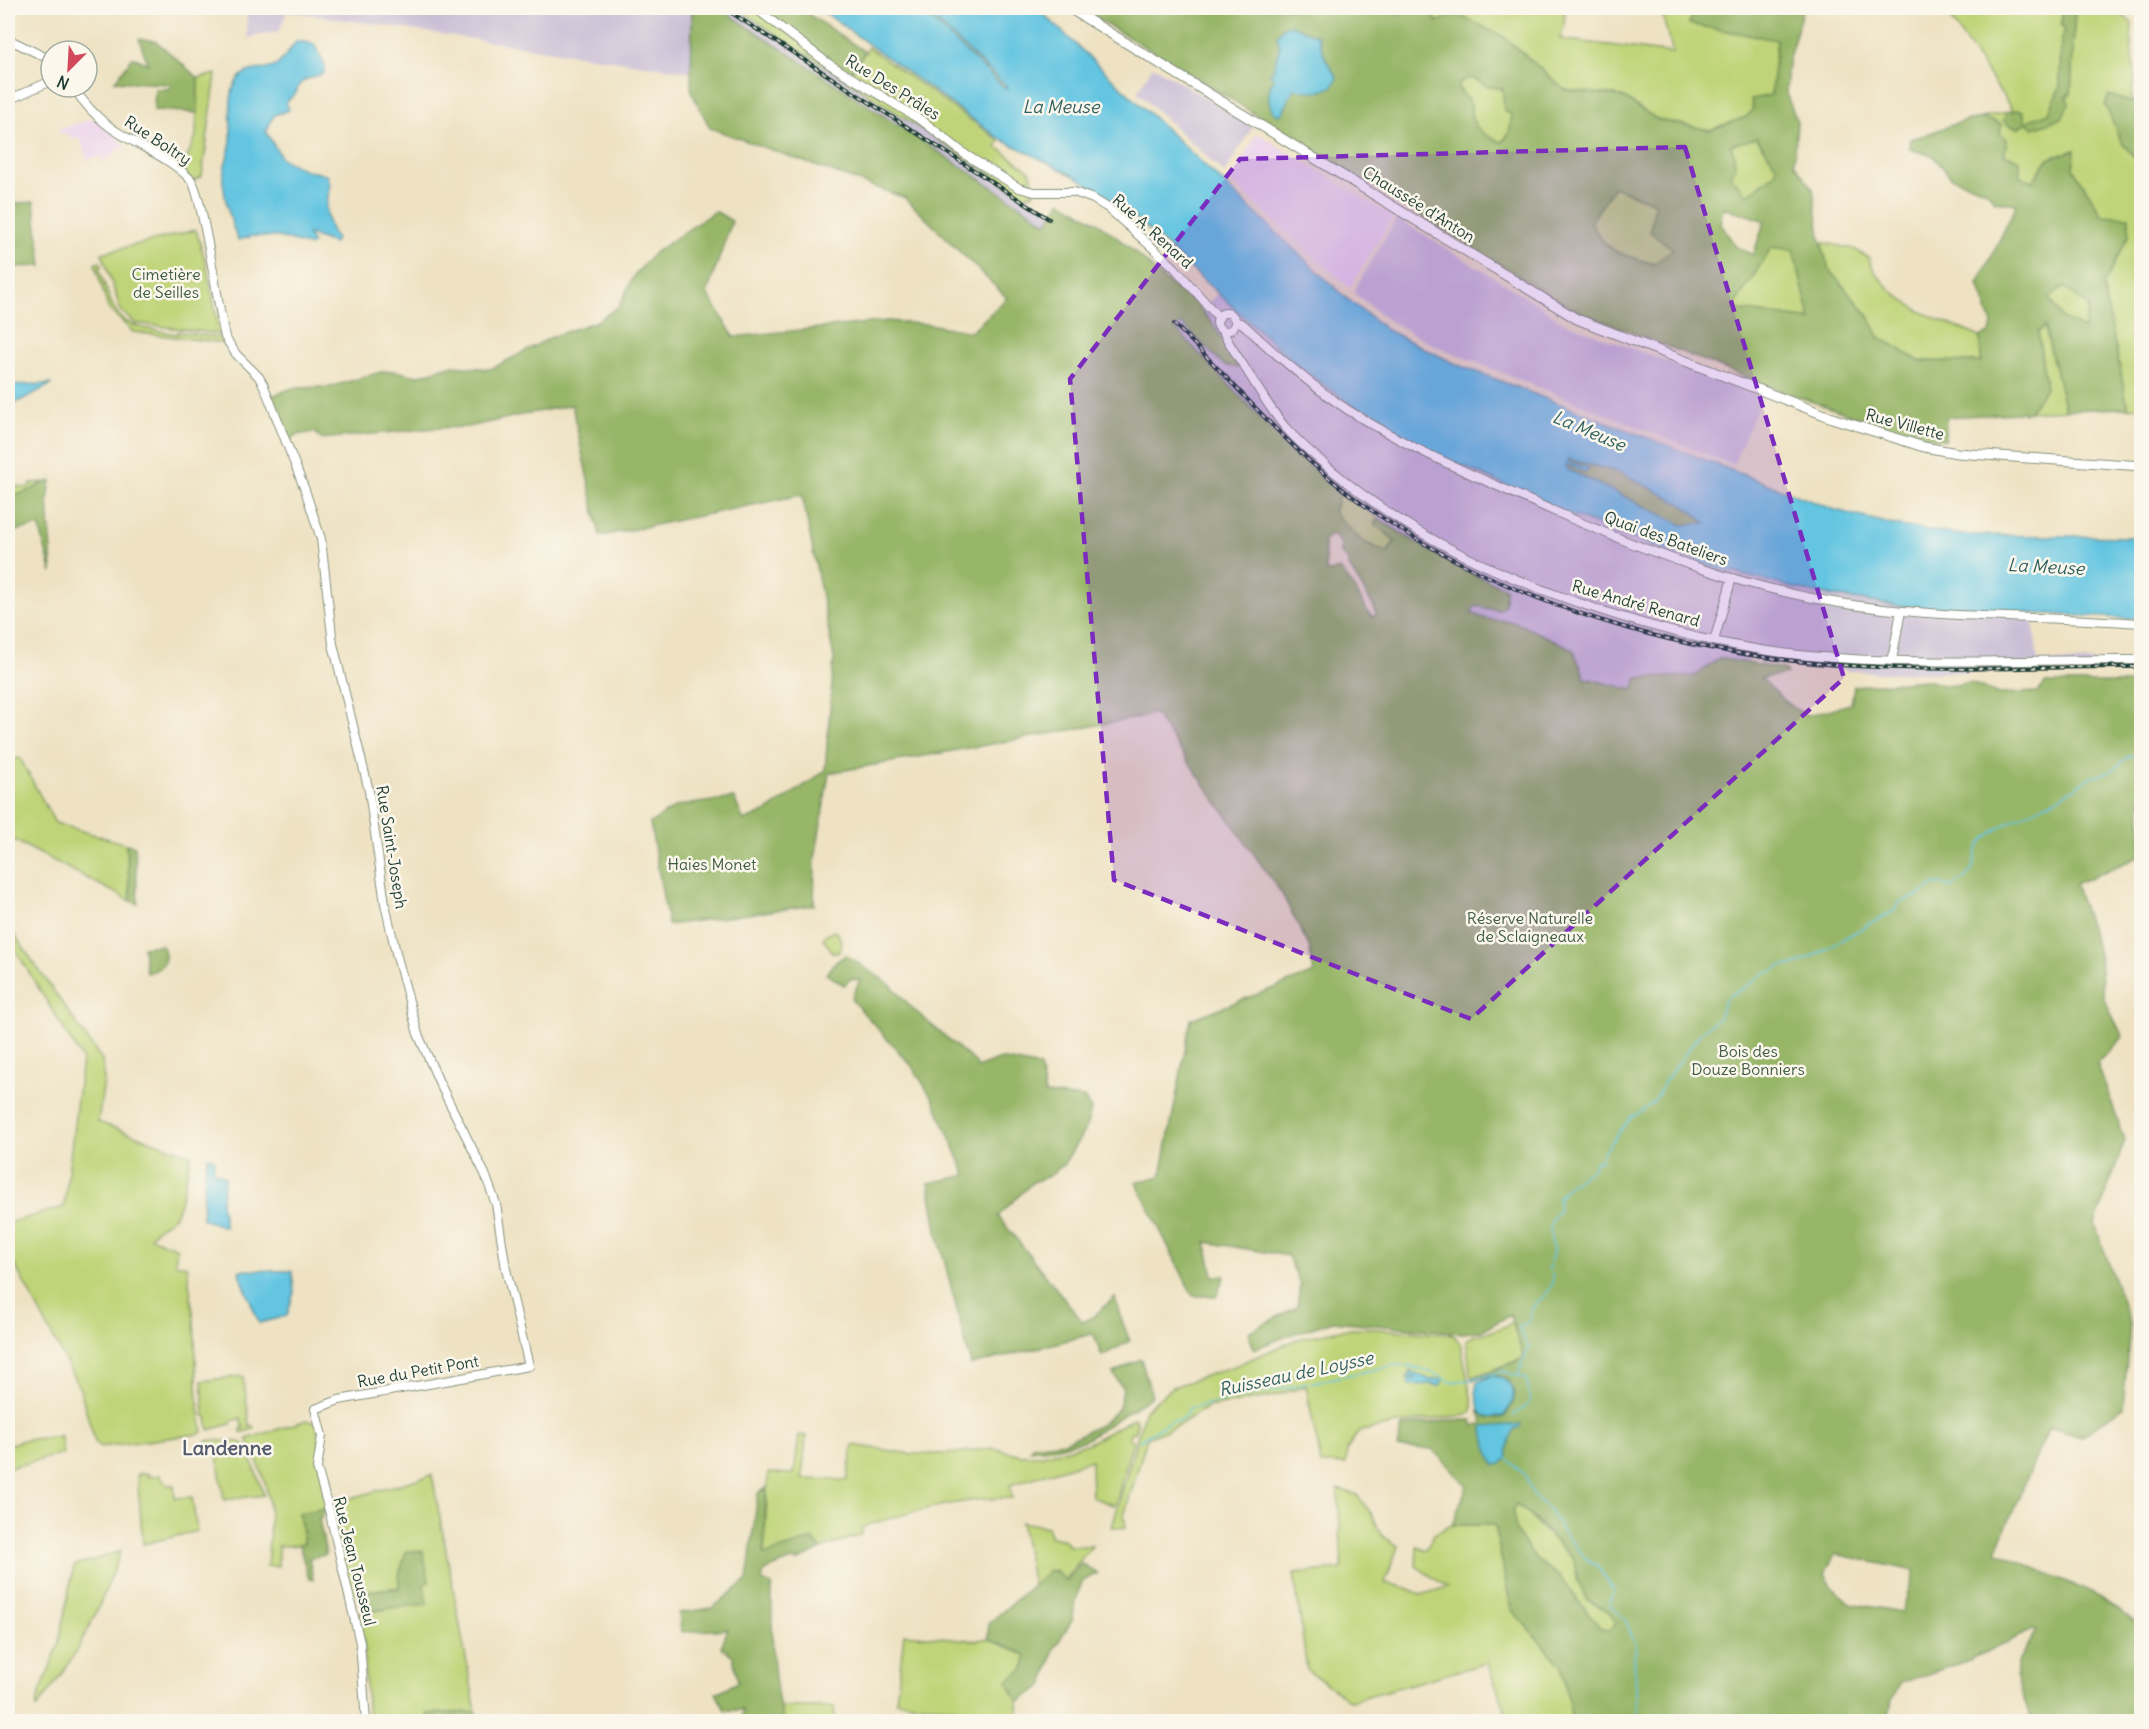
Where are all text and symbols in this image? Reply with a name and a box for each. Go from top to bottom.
north arrow [39,39,99,99]
street label: Rue Des Prâles [842,50,944,124]
text: N [54,71,72,94]
water label: La Meuse [1023,95,1101,118]
street label: Rue Boltry [121,111,195,169]
street label: Chaussée d'Anton [1359,161,1479,247]
street label: Rue A. Renard [1108,190,1198,272]
park label: Cimetière de Seilles [131,264,201,302]
street label: Rue Villette [1864,404,1946,444]
water label: La Meuse [1549,405,1630,457]
street label: Quai des Bateliers [1602,506,1730,570]
water label: La Meuse [2007,553,2086,580]
street label: Rue André Renard [1570,575,1702,631]
street label: Rue Saint-Joseph [372,784,412,910]
park label: Haies Monet [667,854,757,874]
park label: Réserve Naturelle de Sclaigneaux [1467,908,1593,946]
park label: Bois des Douze Bonniers [1691,1041,1805,1079]
water label: Ruisseau de Loysse [1217,1346,1377,1401]
street label: Rue du Petit Pont [356,1350,481,1392]
district label: Landenne [182,1435,272,1460]
street label: Rue Jean Tousseul [329,1494,381,1628]

